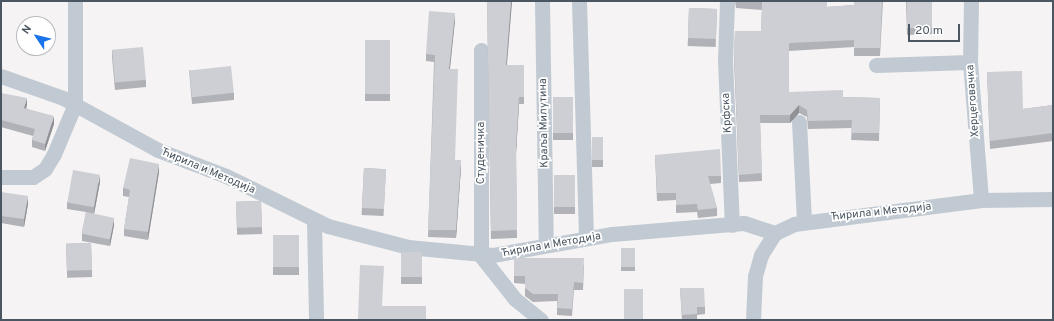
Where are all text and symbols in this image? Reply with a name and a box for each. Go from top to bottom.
north arrow [16,16,56,56]
scale bar [910,16,962,42]
text: N [19,22,35,37]
text: 20 m [915,23,943,39]
street label: Херцеговачка [964,64,982,138]
street label: Краља Милутина [537,78,551,168]
street label: Крфска [719,93,735,133]
street label: Студеничка [474,122,488,184]
street label: Ћирила и Методија [159,145,257,197]
street label: Ћирила и Методија [830,200,932,224]
street label: Ћирила и Методија [500,230,602,260]

